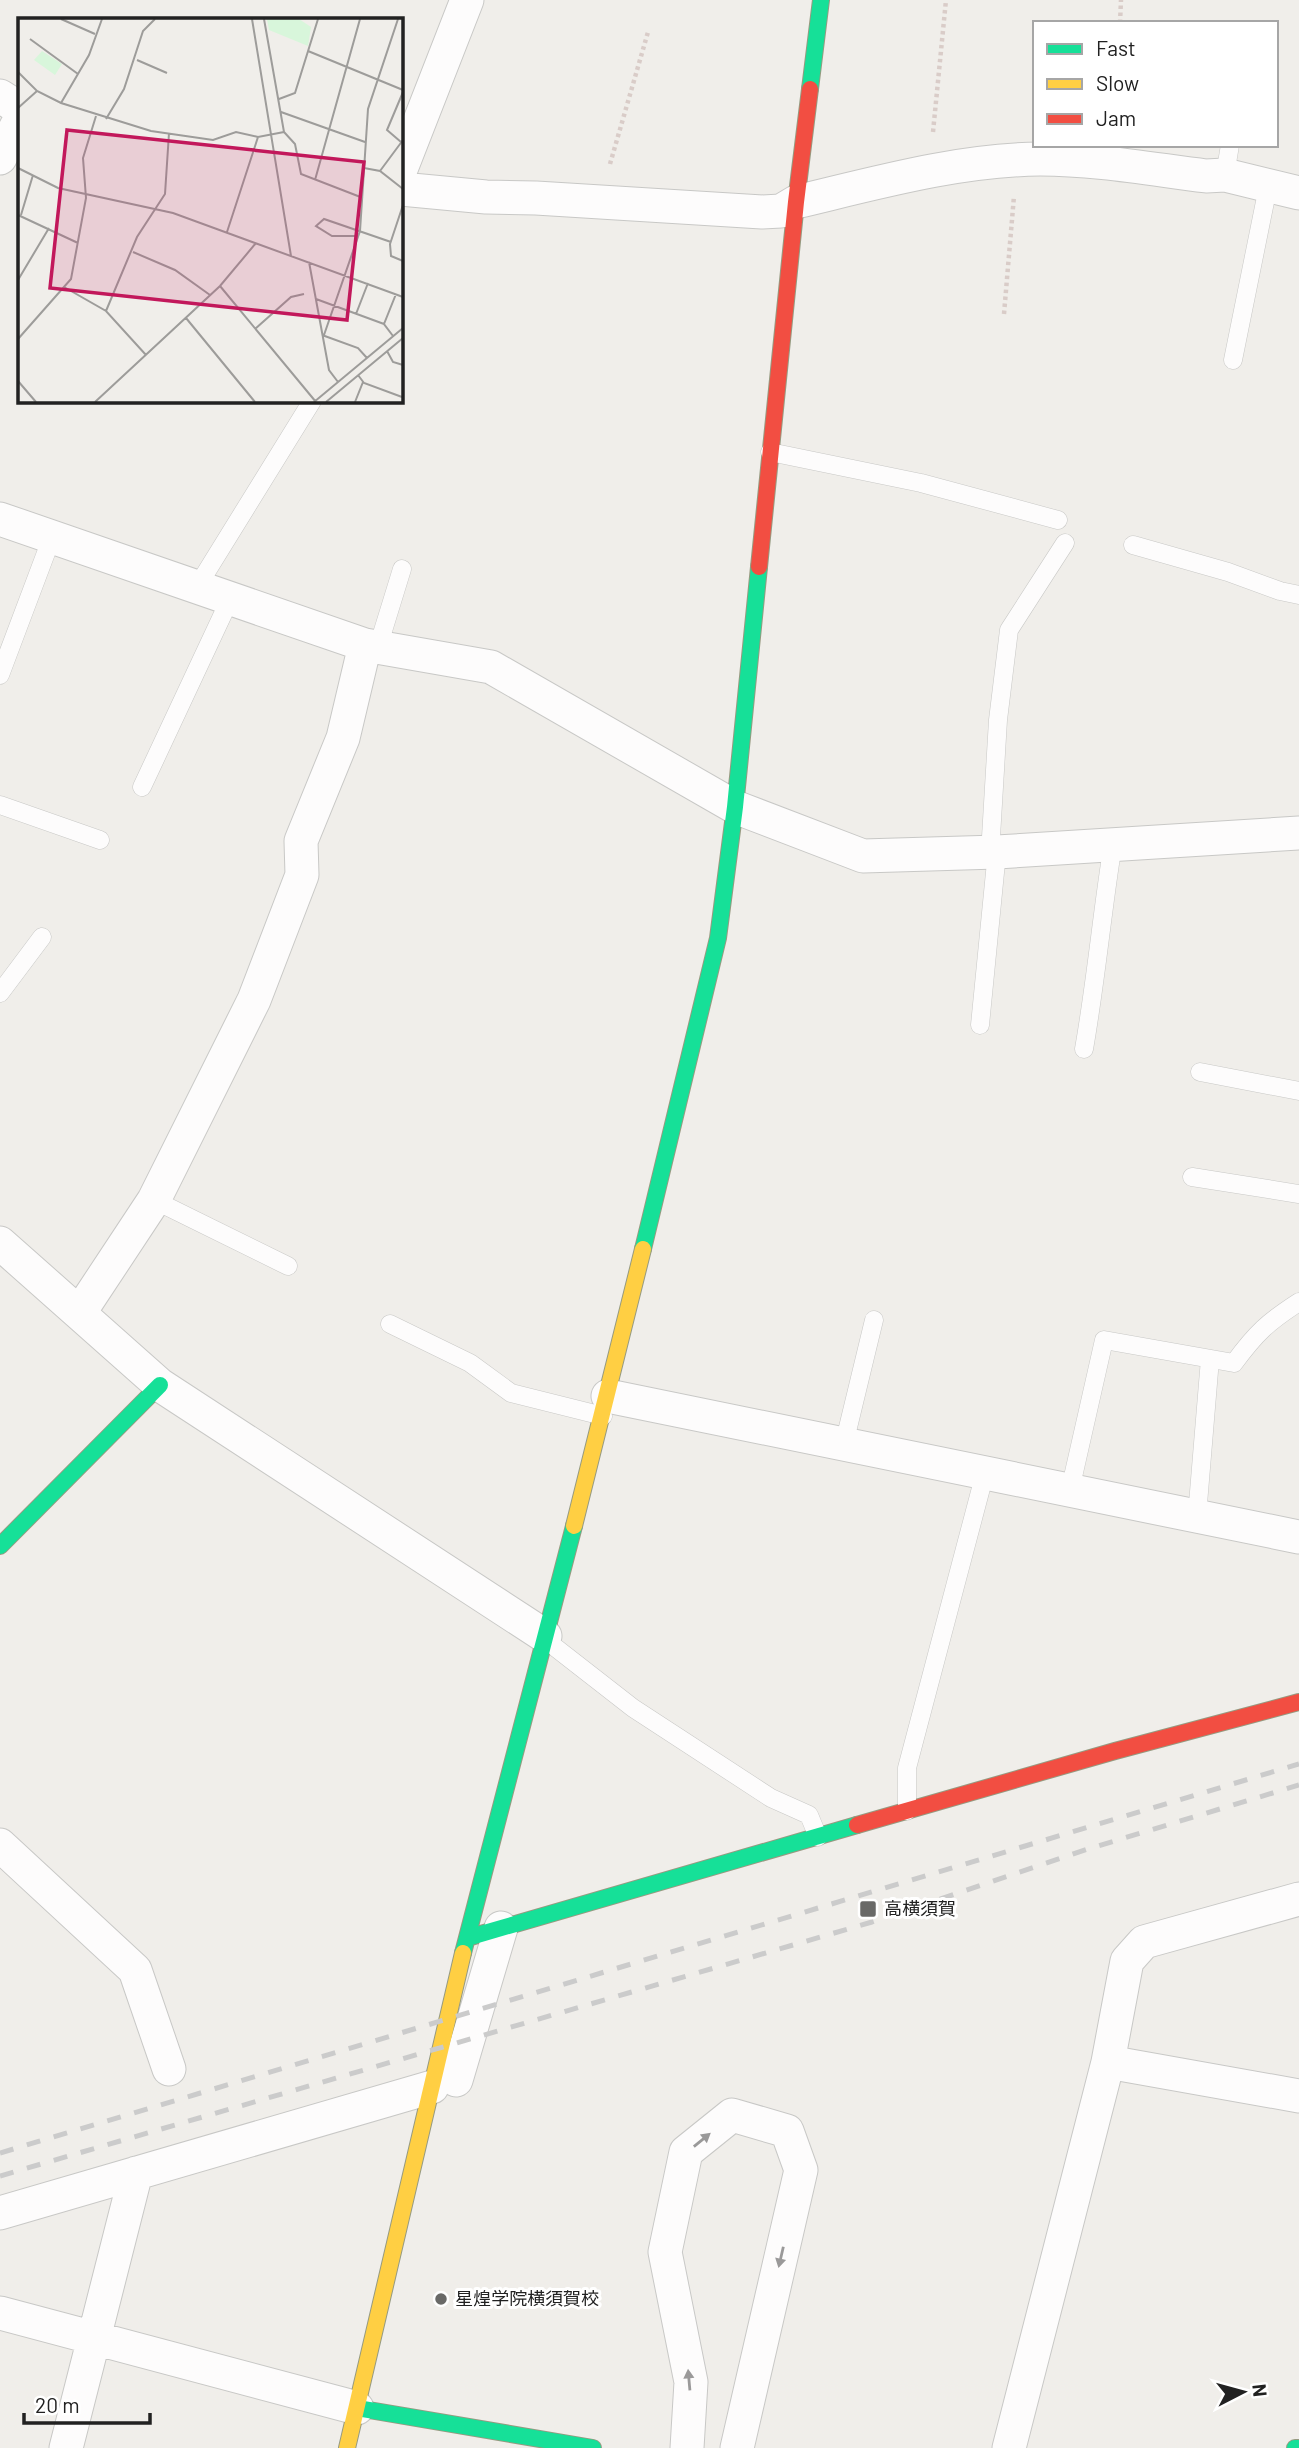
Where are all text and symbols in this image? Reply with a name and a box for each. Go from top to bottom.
inset map [18,18,402,402]
legend [1033,21,1278,147]
text: Fast [1096,35,1136,60]
text: Slow [1096,70,1139,95]
text: Jam [1096,105,1136,130]
place label: 高横須賀 [884,1897,956,1919]
marker: 高横須賀 [858,1899,878,1919]
one-way arrow [693,2133,710,2148]
one-way arrow [775,2246,786,2268]
place label: 星煌学院横須賀校 [455,2287,599,2309]
marker: 星煌学院横須賀校 [433,2291,449,2307]
north arrow [1208,2357,1278,2427]
one-way arrow [683,2369,694,2391]
scale bar [24,2382,150,2426]
text: N [1248,2383,1273,2398]
text: 20 m [35,2392,80,2417]

